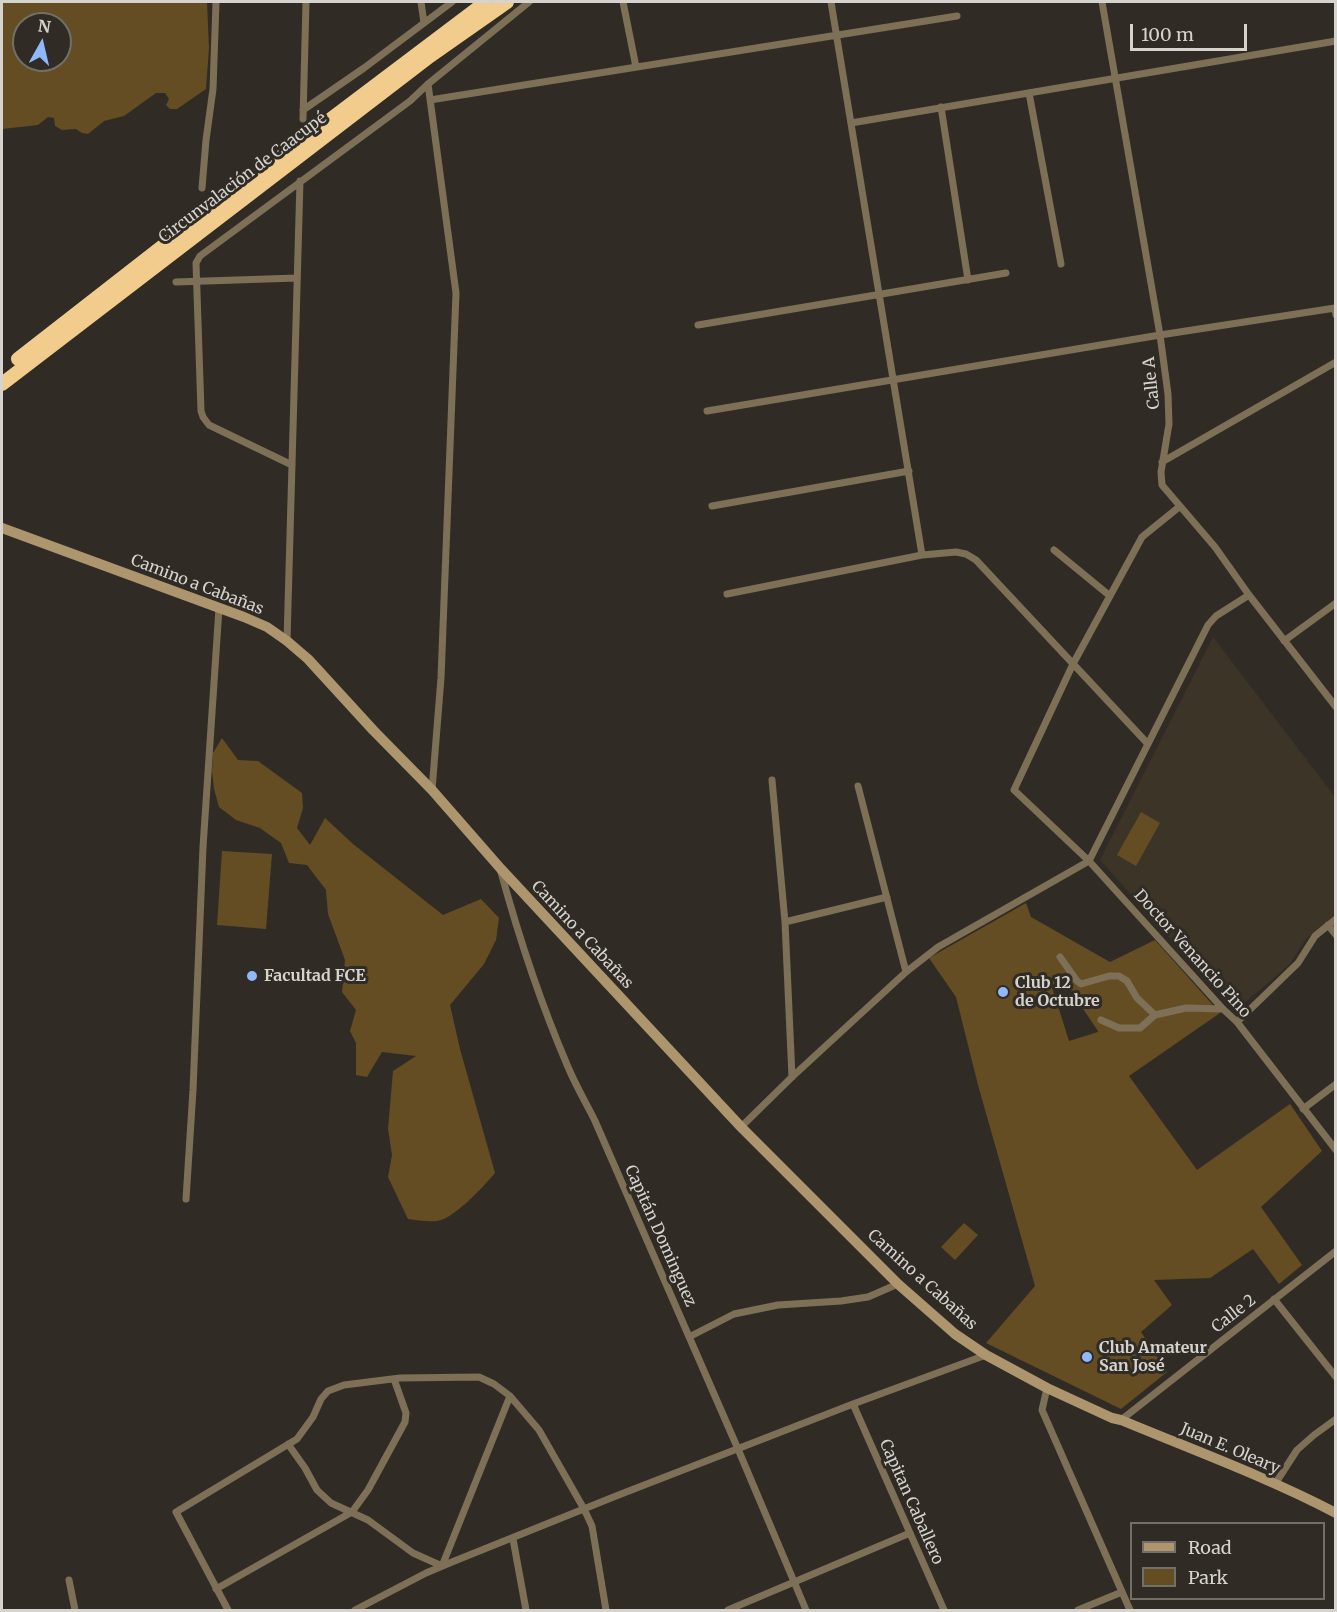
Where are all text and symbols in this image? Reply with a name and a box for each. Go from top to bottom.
north arrow [12,12,72,72]
scale bar [1133,12,1250,50]
text: N [37,15,52,37]
text: 100 m [1141,23,1194,46]
street label: Circunvalación de Caacupé [155,109,331,247]
street label: Calle A [1140,356,1164,410]
street label: Camino a Cabañas [128,551,266,619]
street label: Camino a Cabañas [527,877,637,993]
street label: Doctor Venancio Pino [1129,886,1255,1022]
place label: Facultad FCE [264,966,366,986]
marker: Facultad FCE [245,969,259,983]
place label: Club 12 de Octubre [1015,973,1100,1011]
marker: Club 12 de Octubre [996,985,1010,999]
street label: Capitán Dominguez [620,1162,700,1310]
street label: Camino a Cabañas [863,1226,981,1334]
street label: Calle 2 [1208,1291,1260,1337]
place label: Club Amateur San José [1099,1338,1207,1376]
marker: Club Amateur San José [1080,1350,1094,1364]
street label: Juan E. Oleary [1177,1419,1283,1479]
street label: Capitan Caballero [875,1437,947,1567]
legend [1130,1522,1325,1600]
text: Road [1188,1536,1232,1559]
text: Park [1188,1566,1228,1589]

